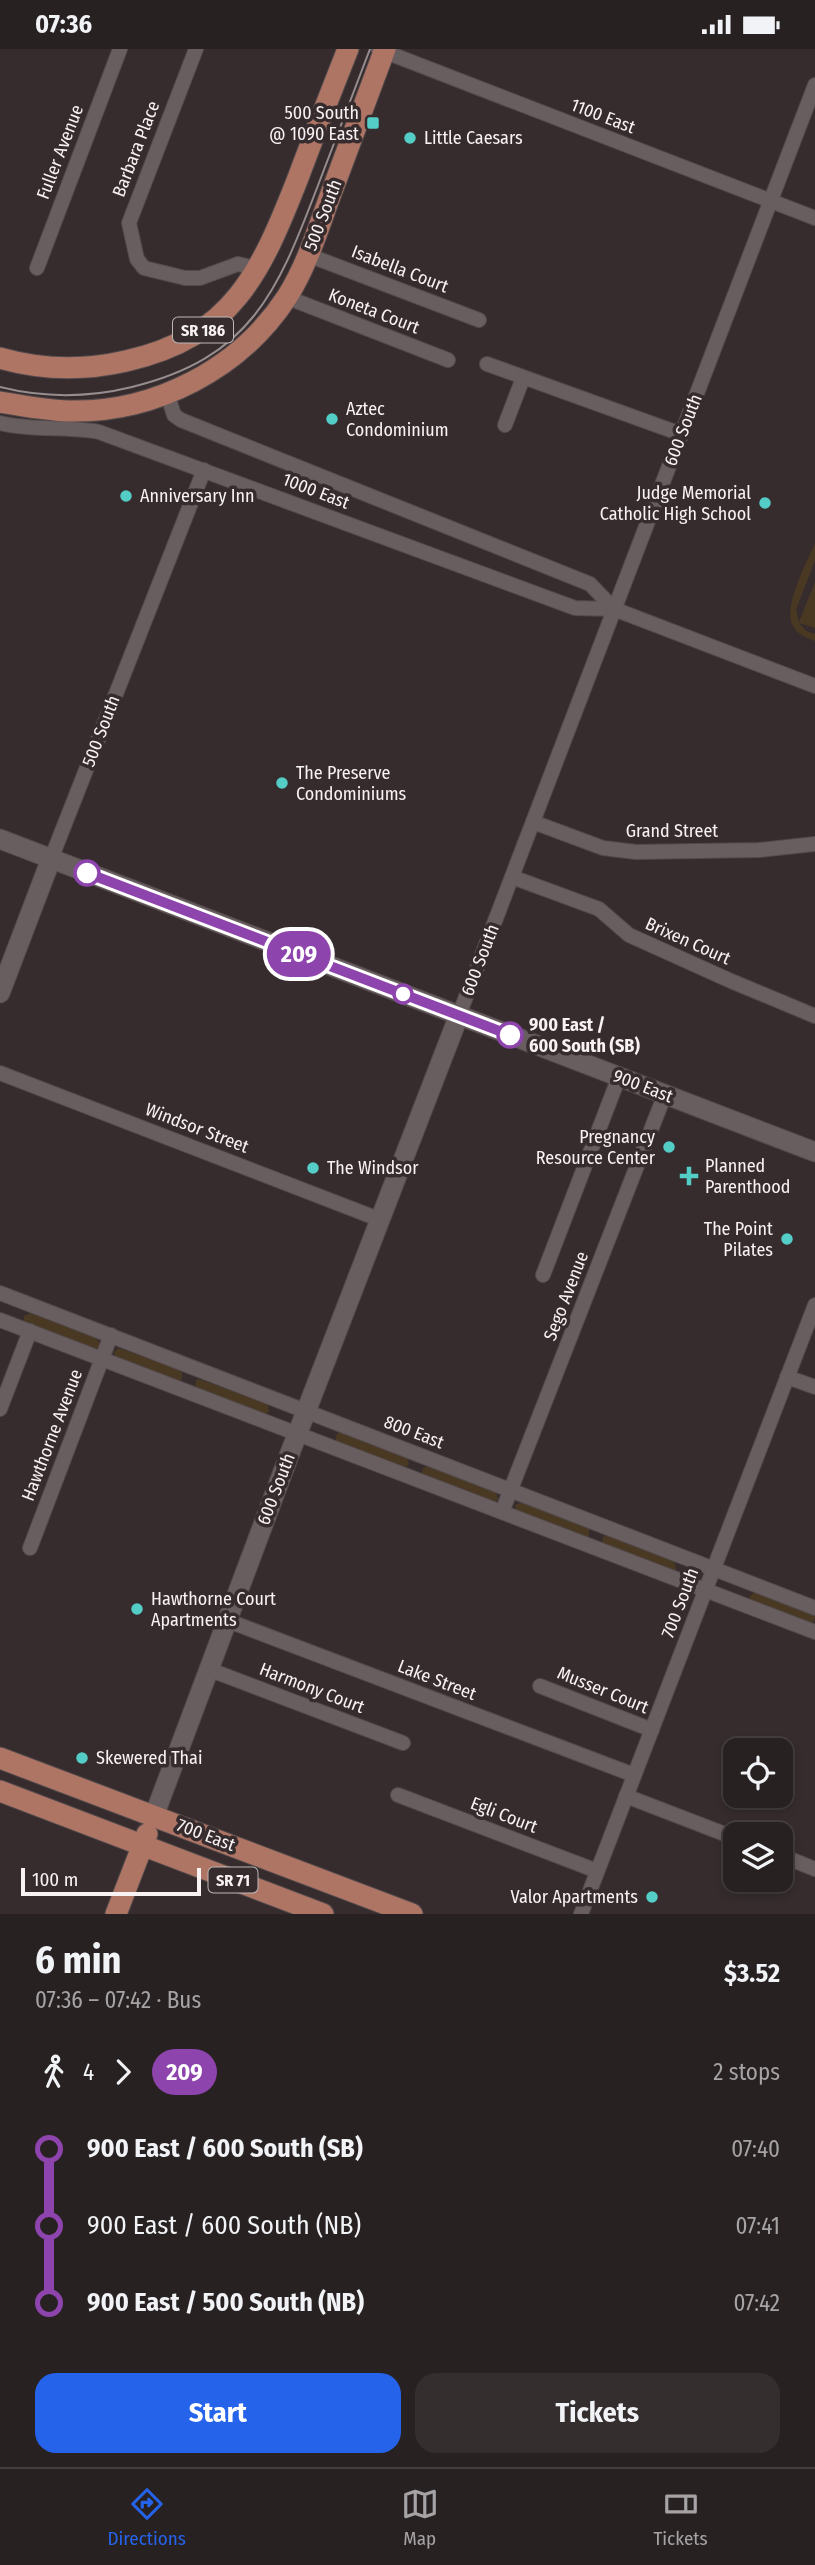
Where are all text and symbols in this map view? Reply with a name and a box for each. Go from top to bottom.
text: 07:36 [35,9,92,40]
street label: 1100 East [568,94,638,138]
street label: Barbara Place [108,98,164,200]
street label: Fuller Avenue [32,101,88,202]
place label: 500 South @ 1090 East [269,102,359,145]
marker: 500 South @ 1090 East [365,115,381,131]
place label: Little Caesars [424,127,523,149]
marker: Little Caesars [402,130,418,146]
street label: 500 South [299,176,347,254]
street label: Isabella Court [349,240,452,298]
street label: Koneta Court [325,284,423,338]
road number: SR 186 [173,317,233,343]
street label: 600 South [659,391,707,469]
place label: Aztec Condominium [346,398,449,441]
marker: Aztec Condominium [324,411,340,427]
street label: 1000 East [279,468,353,514]
place label: Judge Memorial Catholic High School [600,482,751,525]
place label: Anniversary Inn [140,485,254,507]
marker: Anniversary Inn [118,488,134,504]
marker: Judge Memorial Catholic High School [757,495,773,511]
street label: 500 South [77,692,125,770]
place label: The Preserve Condominiums [296,762,407,805]
marker: The Preserve Condominiums [274,775,290,791]
street label: Grand Street [626,820,718,842]
unlabelled marker [74,860,100,886]
street label: Brixen Court [642,912,734,970]
street label: 600 South [456,921,504,999]
line badge: 209 [259,931,339,977]
text: 209 [281,940,317,968]
unlabelled marker [393,984,413,1004]
place label: 900 East / 600 South (SB) [529,1014,640,1057]
marker: 900 East / 600 South (SB) [497,1022,523,1048]
street label: 900 East [610,1065,676,1107]
street label: Windsor Street [142,1098,252,1158]
place label: Pregnancy Resource Center [536,1126,656,1169]
marker: Pregnancy Resource Center [661,1139,677,1155]
place label: Planned Parenthood [705,1155,790,1198]
place label: The Windsor [327,1157,419,1179]
marker: The Windsor [305,1160,321,1176]
marker: Planned Parenthood [679,1166,699,1186]
place label: The Point Pilates [704,1218,773,1261]
marker: The Point Pilates [779,1231,795,1247]
street label: Sego Avenue [539,1248,593,1344]
street label: Hawthorne Avenue [17,1366,87,1504]
street label: 800 East [381,1411,447,1454]
street label: 600 South [252,1450,300,1528]
street label: 700 South [657,1565,703,1641]
place label: Hawthorne Court Apartments [151,1588,276,1631]
marker: Hawthorne Court Apartments [129,1601,145,1617]
street label: Lake Street [395,1655,479,1705]
street label: Harmony Court [256,1658,368,1718]
street label: Musser Court [554,1662,652,1718]
map controls [723,1738,793,1892]
button: locate [723,1738,793,1808]
place label: Skewered Thai [96,1747,202,1769]
marker: Skewered Thai [74,1750,90,1766]
street label: Egli Court [467,1792,541,1838]
street label: 700 East [174,1814,238,1856]
button: layers [723,1822,793,1892]
scale bar [21,1865,201,1897]
road number: SR 71 [208,1867,258,1892]
text: 100 m [32,1868,78,1891]
place label: Valor Apartments [511,1886,638,1908]
marker: Valor Apartments [644,1889,660,1905]
text: 6 min [35,1937,122,1983]
text: $3.52 [724,1958,780,1989]
text: 07:36 – 07:42 · Bus [35,1986,201,2014]
icon: walk [35,2053,73,2091]
icon: forward [104,2053,142,2091]
text: 4 [83,2058,94,2086]
text: 209 [166,2058,203,2086]
text: 2 stops [713,2058,780,2086]
text: 900 East / 600 South (SB) [87,2133,363,2164]
text: 07:40 [731,2135,780,2163]
text: 900 East / 600 South (NB) [87,2210,361,2241]
text: 07:41 [735,2212,780,2240]
text: 900 East / 500 South (NB) [87,2287,364,2318]
text: 07:42 [733,2289,780,2317]
button: Start [35,2373,401,2453]
button: Tickets [415,2373,780,2453]
tab: Directions [107,2485,186,2550]
tab: Map [401,2485,439,2550]
tab: Tickets [653,2485,708,2550]

